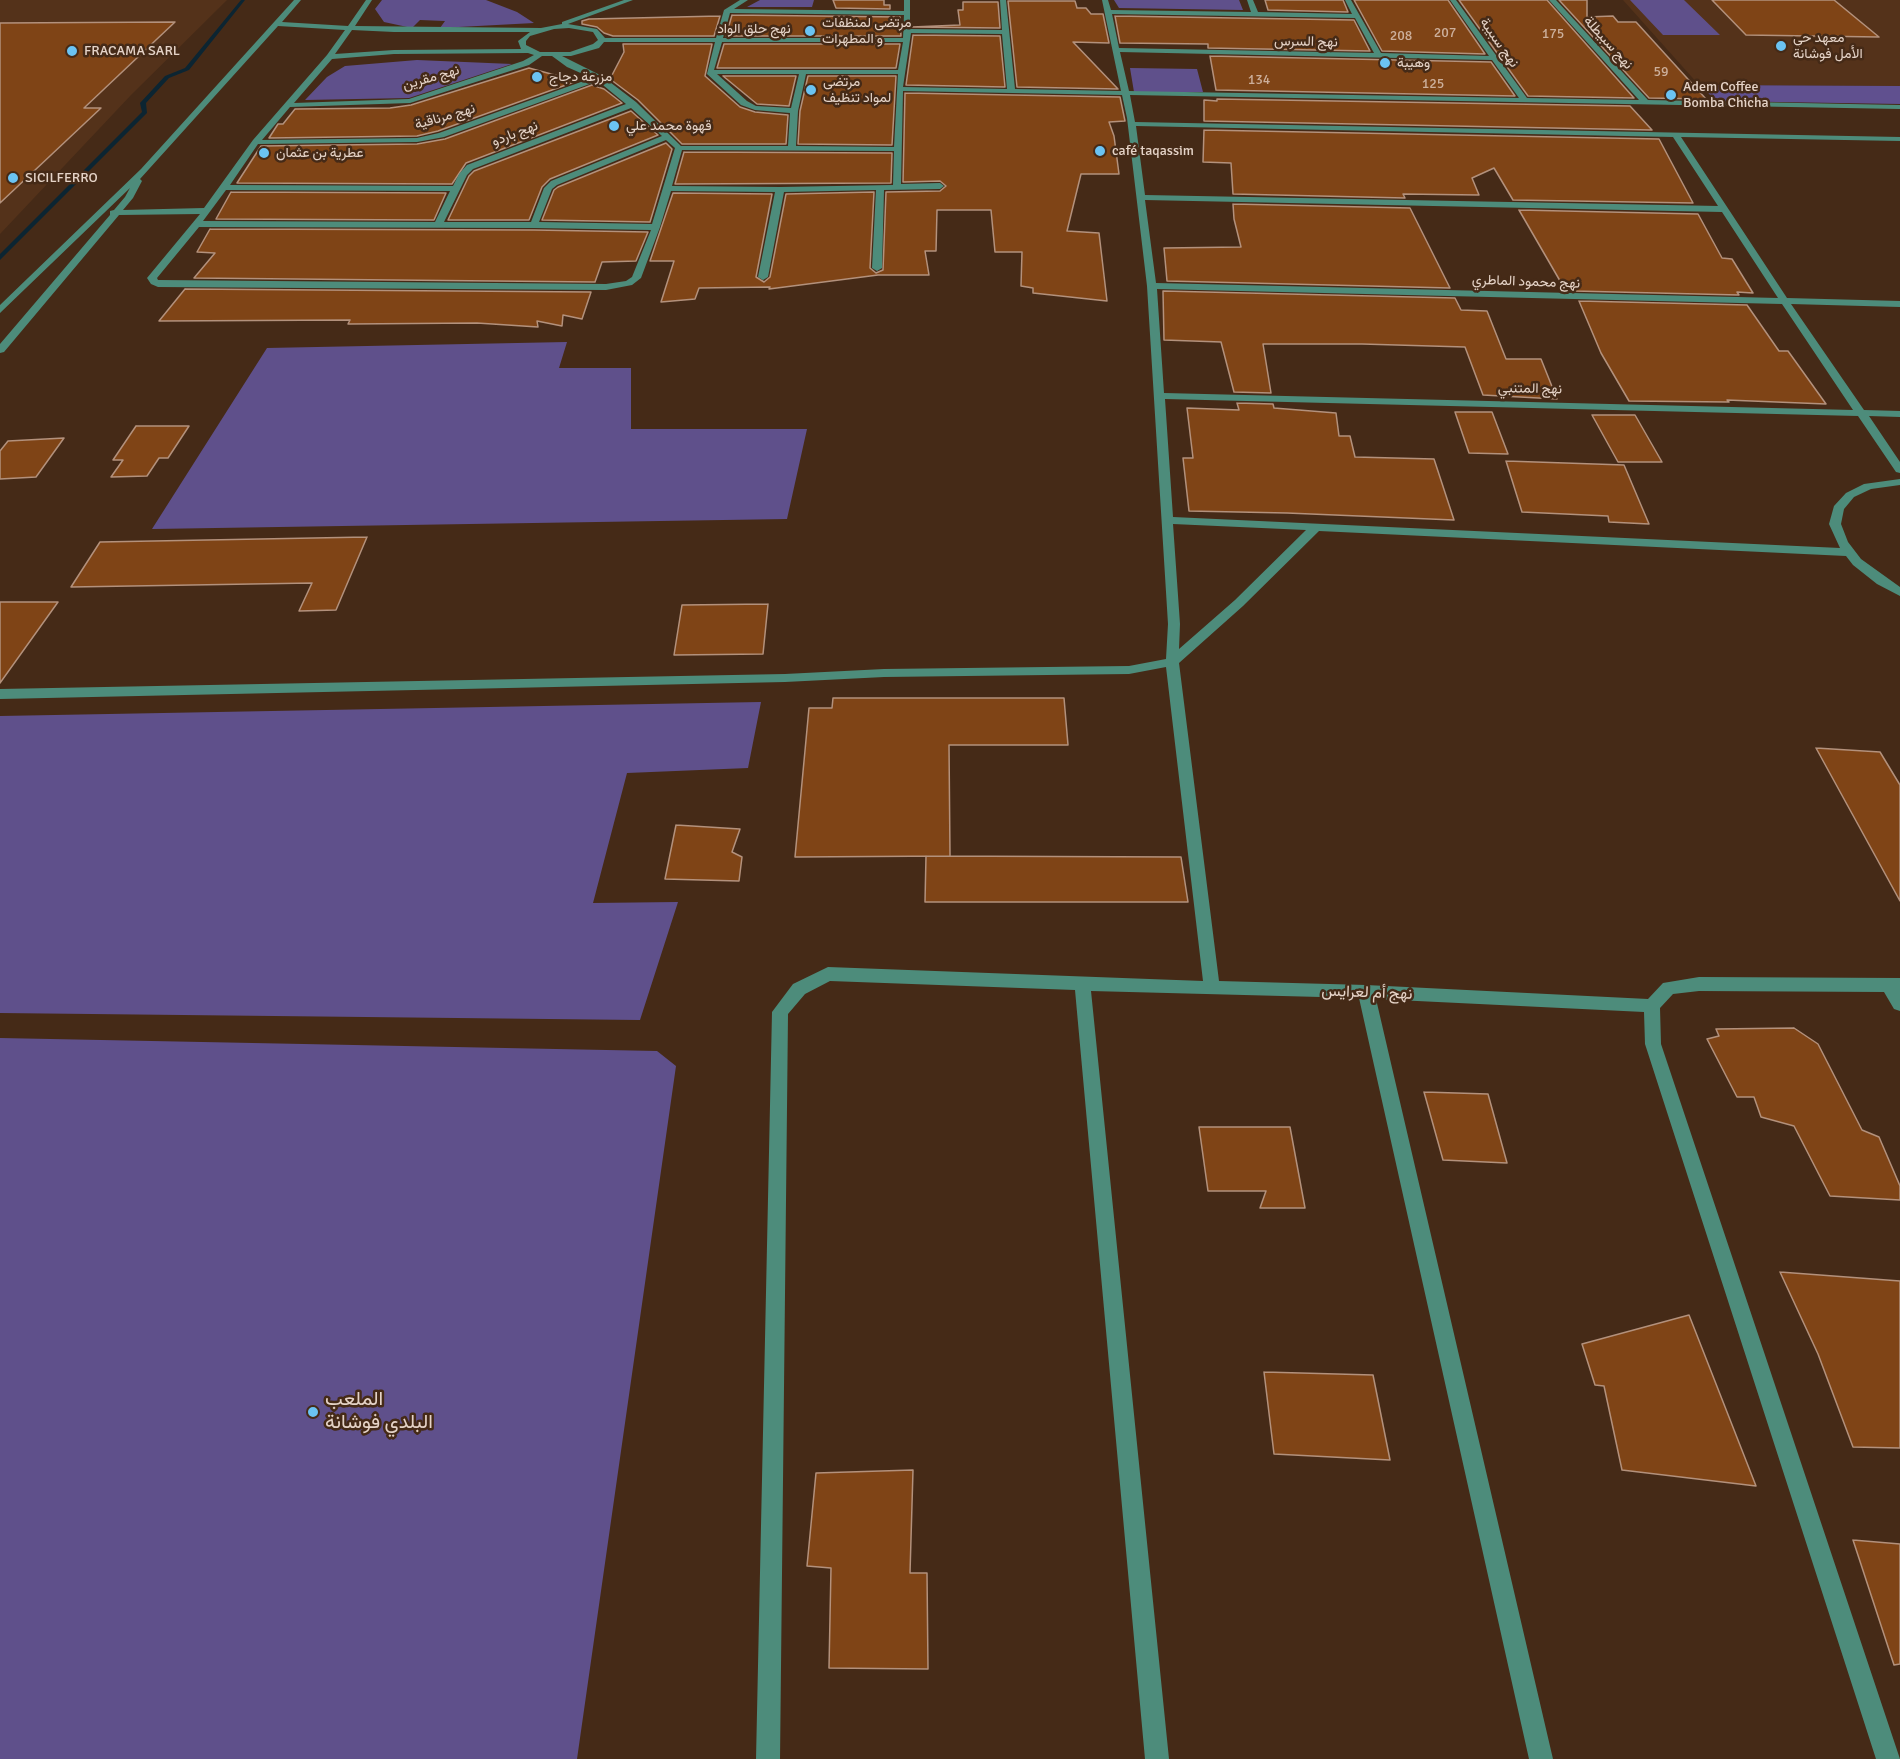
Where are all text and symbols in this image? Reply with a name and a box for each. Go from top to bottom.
street label: نهج سبيطلة [1580,13,1636,73]
place label: مرتضى لمنظفات و المطهرات [822,15,912,48]
street label: نهج سبيبة [1476,15,1522,71]
street label: نهج حلق الواد [717,21,791,37]
marker: مرتضى لمنظفات و المطهرات [803,24,817,38]
house number: 207 [1434,25,1456,41]
house number: 175 [1542,26,1564,42]
house number: 208 [1390,28,1412,44]
place label: معهد حي الأمل فوشانة [1793,30,1863,62]
street label: نهج السرس [1274,33,1338,51]
marker: معهد حي الأمل فوشانة [1774,39,1788,53]
place label: FRACAMA SARL [84,43,180,59]
marker: FRACAMA SARL [65,44,79,58]
place label: وهيبة [1397,55,1430,71]
marker: وهيبة [1378,56,1392,70]
street label: نهج مقرين [401,62,461,94]
house number: 59 [1653,64,1669,80]
place label: مزرعة دجاج [549,69,612,85]
marker: مزرعة دجاج [530,70,544,84]
house number: 134 [1248,72,1270,88]
place label: مرتضى لمواد تنظيف [823,74,891,106]
house number: 125 [1422,76,1444,92]
place label: Adem Coffee Bomba Chicha [1683,79,1769,112]
marker: مرتضى لمواد تنظيف [804,83,818,97]
marker: Adem Coffee Bomba Chicha [1664,88,1678,102]
street label: نهج مرناقية [413,100,477,134]
street label: نهج باردو [490,118,540,150]
place label: قهوة محمد علي [626,118,712,134]
marker: قهوة محمد علي [607,119,621,133]
place label: café taqassim [1112,143,1194,159]
marker: café taqassim [1093,144,1107,158]
place label: عطرية بن عثمان [276,145,364,161]
marker: عطرية بن عثمان [257,146,271,160]
place label: SICILFERRO [25,170,98,186]
marker: SICILFERRO [6,171,20,185]
street label: نهج محمود الماطري [1472,272,1580,292]
street label: نهج المتنبي [1498,380,1562,398]
street label: نهج أم لعرايس [1321,982,1413,1004]
place label: الملعب البلدي فوشانة [325,1388,433,1435]
marker: الملعب البلدي فوشانة [306,1405,320,1419]

